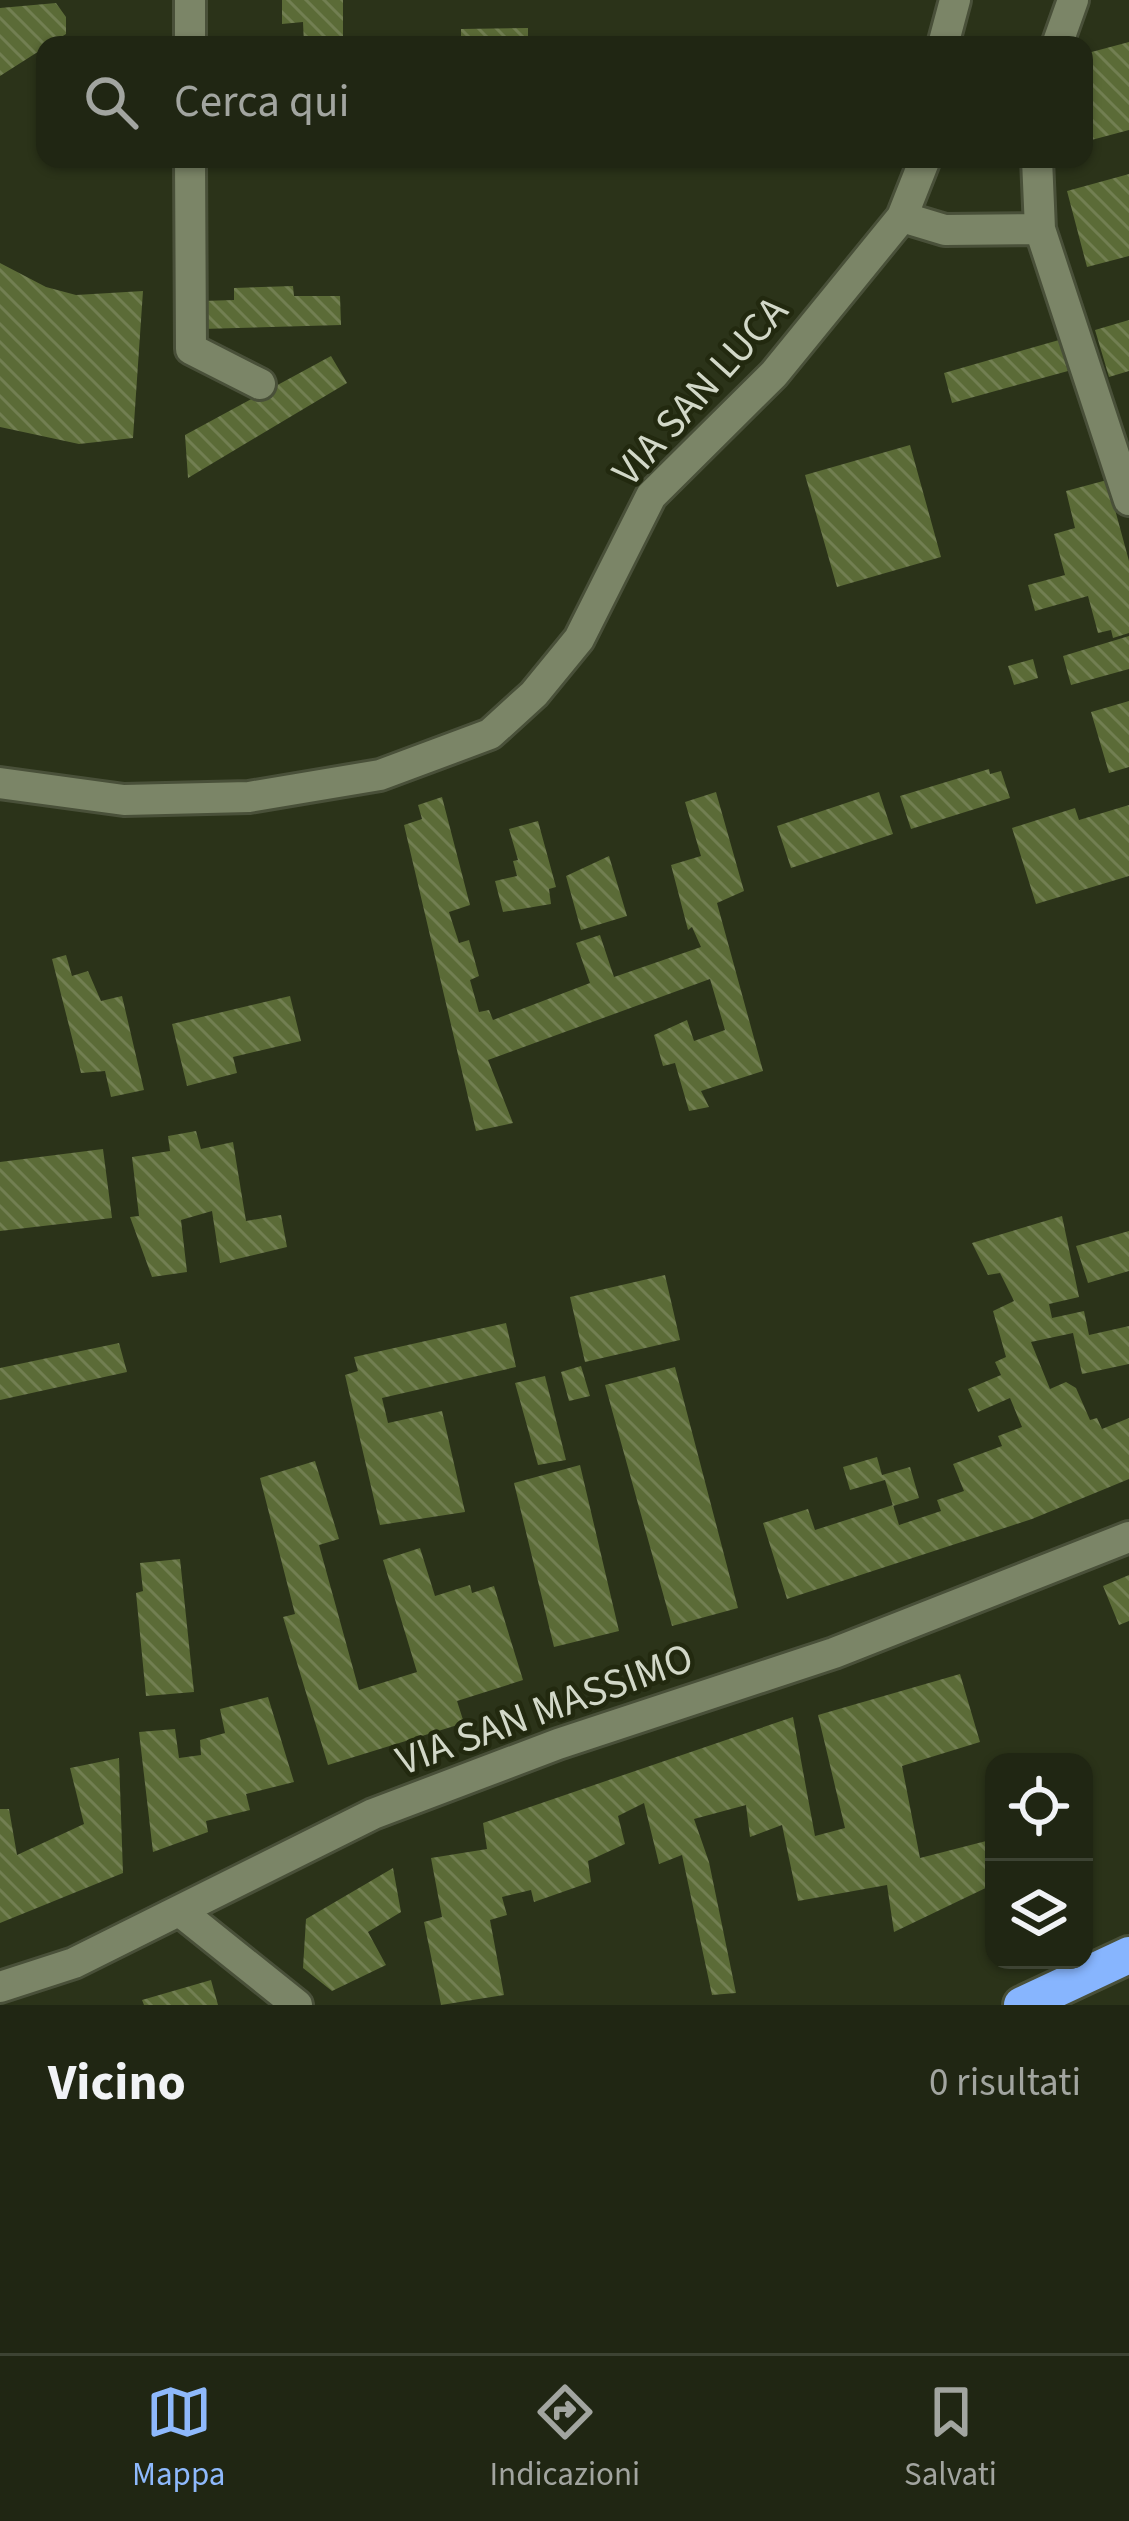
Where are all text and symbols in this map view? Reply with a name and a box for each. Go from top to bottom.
search box [36,36,1093,168]
icon: search [78,69,144,135]
text: Cerca qui [174,70,349,134]
street label: VIA SAN LUCA [599,283,802,500]
street label: VIA SAN MASSIMO [388,1628,701,1791]
map controls [985,1753,1093,1969]
button: locate [985,1753,1093,1861]
button: layers [985,1861,1093,1969]
text: Vicino [48,2047,186,2119]
text: 0 risultati [929,2055,1081,2111]
tab: Mappa [132,2379,225,2498]
tab: Indicazioni [489,2379,640,2498]
tab: Salvati [904,2379,997,2498]

